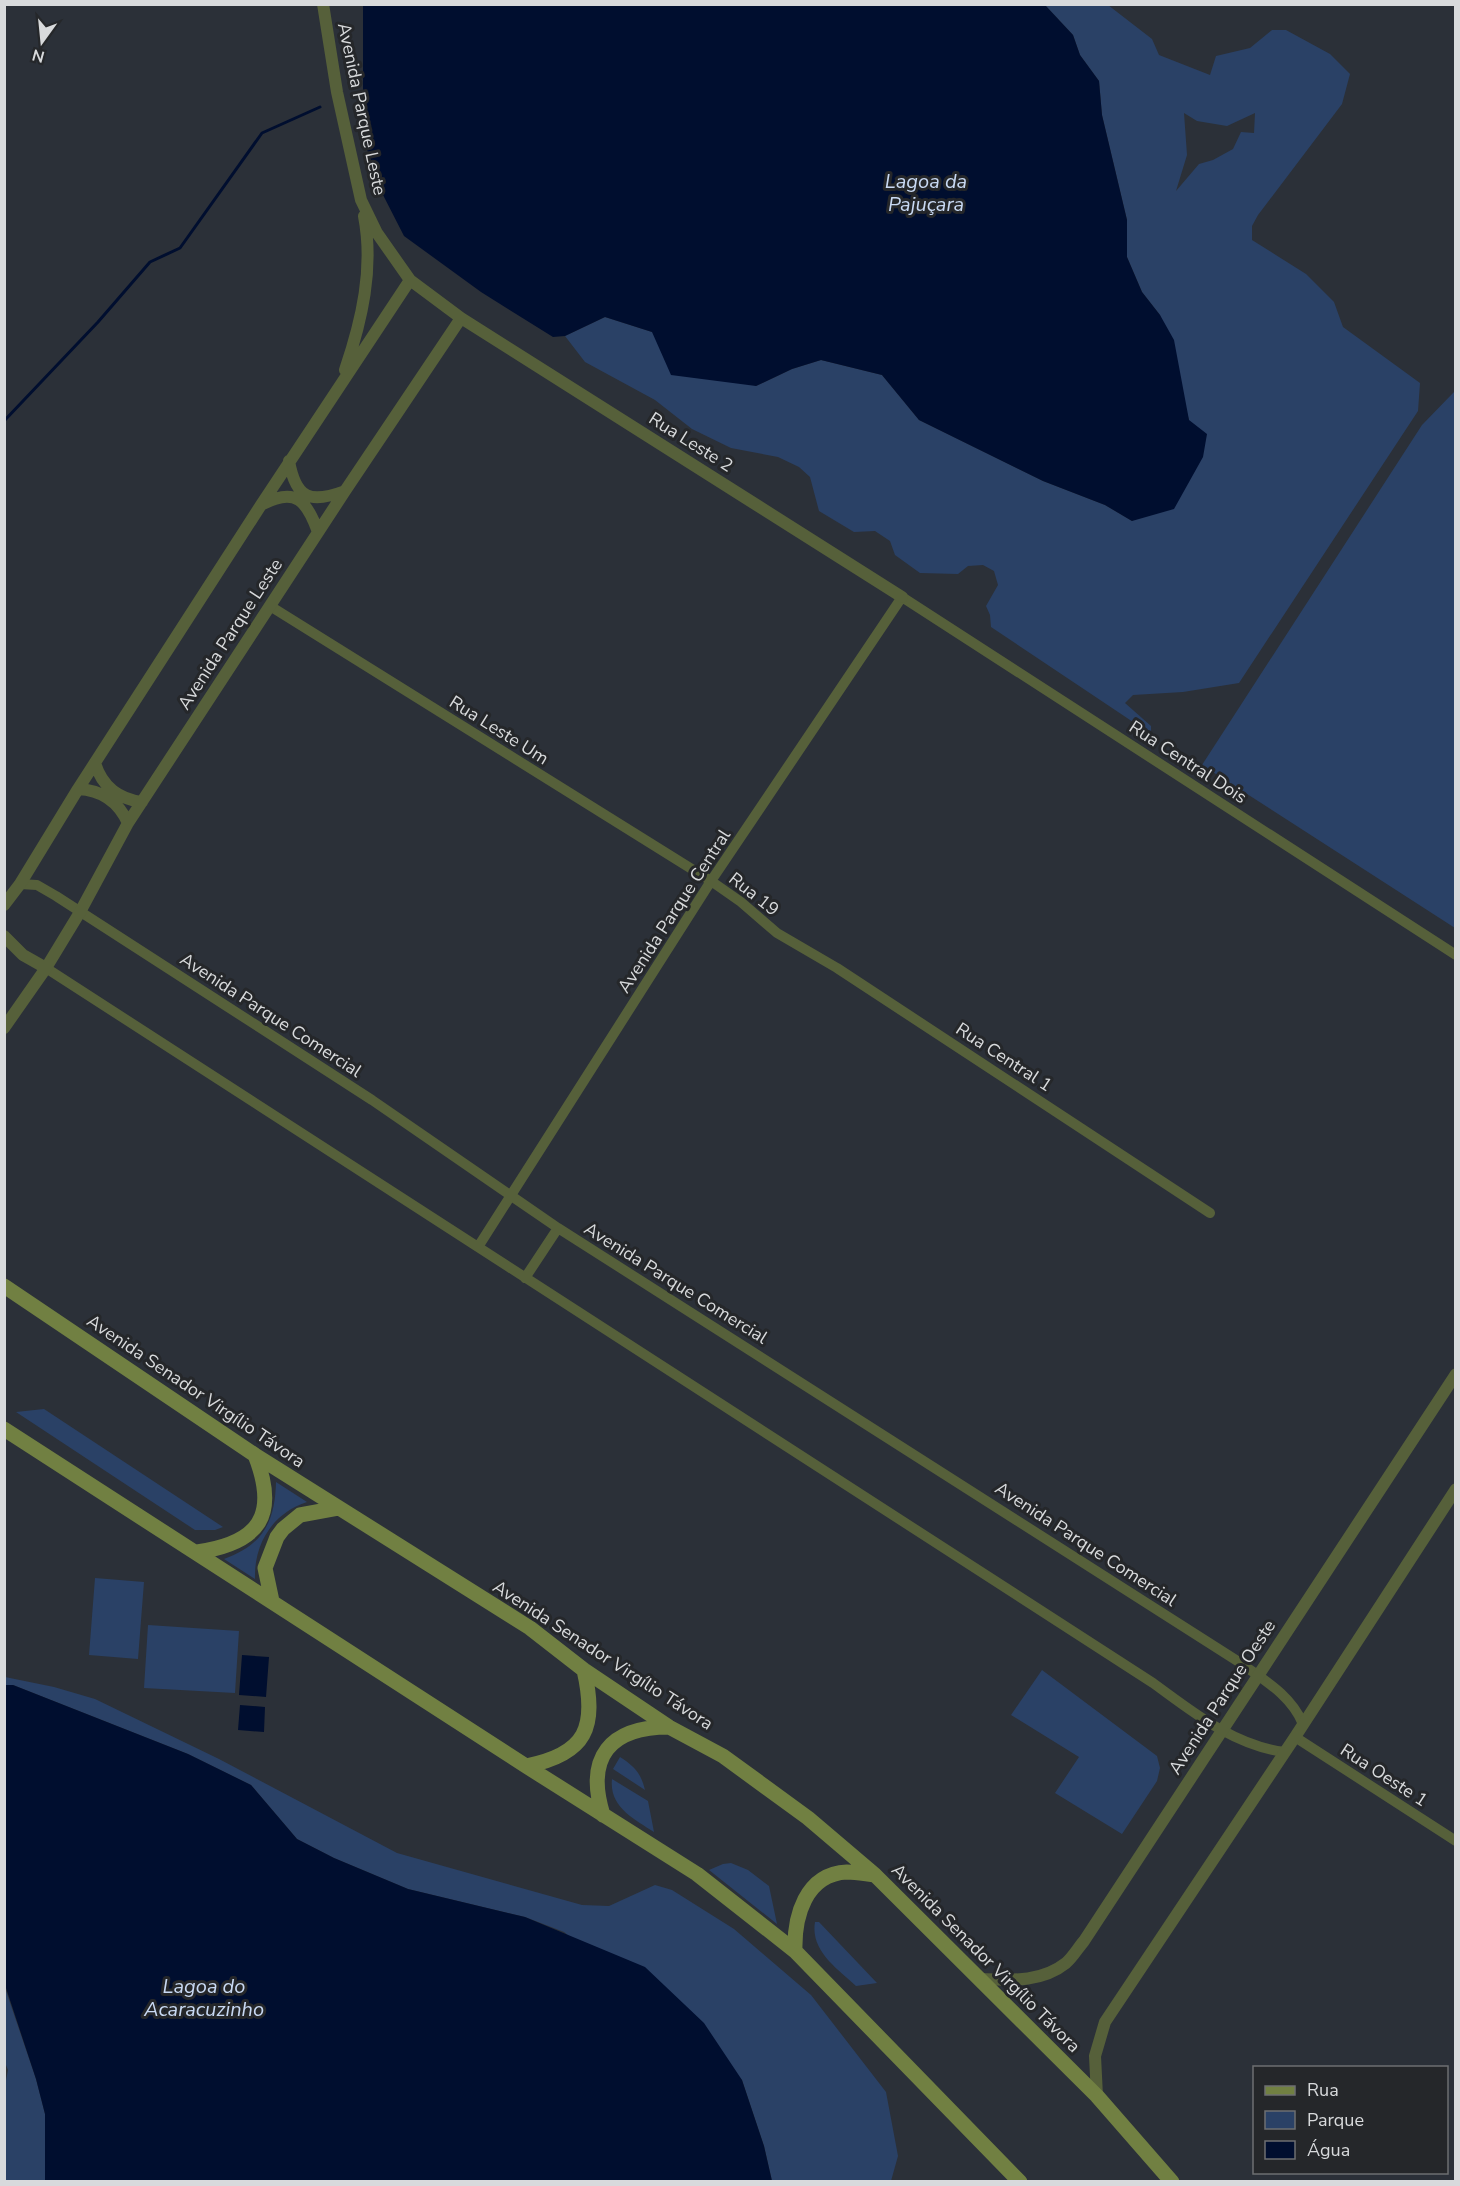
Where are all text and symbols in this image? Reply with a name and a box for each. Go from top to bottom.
north arrow [12,12,72,72]
street label: Avenida Parque Leste [332,21,392,197]
text: N [30,43,47,68]
water label: Lagoa da Pajuçara [885,168,967,218]
street label: Rua Leste 2 [644,407,738,477]
street label: Avenida Parque Leste [172,554,288,714]
street label: Rua Leste Um [445,690,553,770]
street label: Rua Central Dois [1124,715,1252,809]
street label: Avenida Parque Central [612,824,736,998]
street label: Rua 19 [724,867,784,921]
street label: Avenida Parque Comercial [175,947,367,1083]
street label: Rua Central 1 [951,1017,1057,1097]
street label: Avenida Parque Comercial [580,1217,773,1350]
street label: Avenida Senador Virgílio Távora [82,1309,310,1473]
street label: Avenida Parque Comercial [990,1476,1182,1612]
street label: Avenida Senador Virgílio Távora [488,1575,718,1735]
street label: Avenida Parque Oeste [1163,1615,1281,1779]
street label: Rua Oeste 1 [1336,1738,1432,1812]
street label: Avenida Senador Virgílio Távora [886,1858,1086,2058]
water label: Lagoa do Acaracuzinho [143,1973,264,2023]
legend [1253,2066,1448,2174]
text: Rua [1307,2078,1339,2102]
text: Parque [1307,2108,1364,2132]
text: Água [1307,2138,1350,2162]

